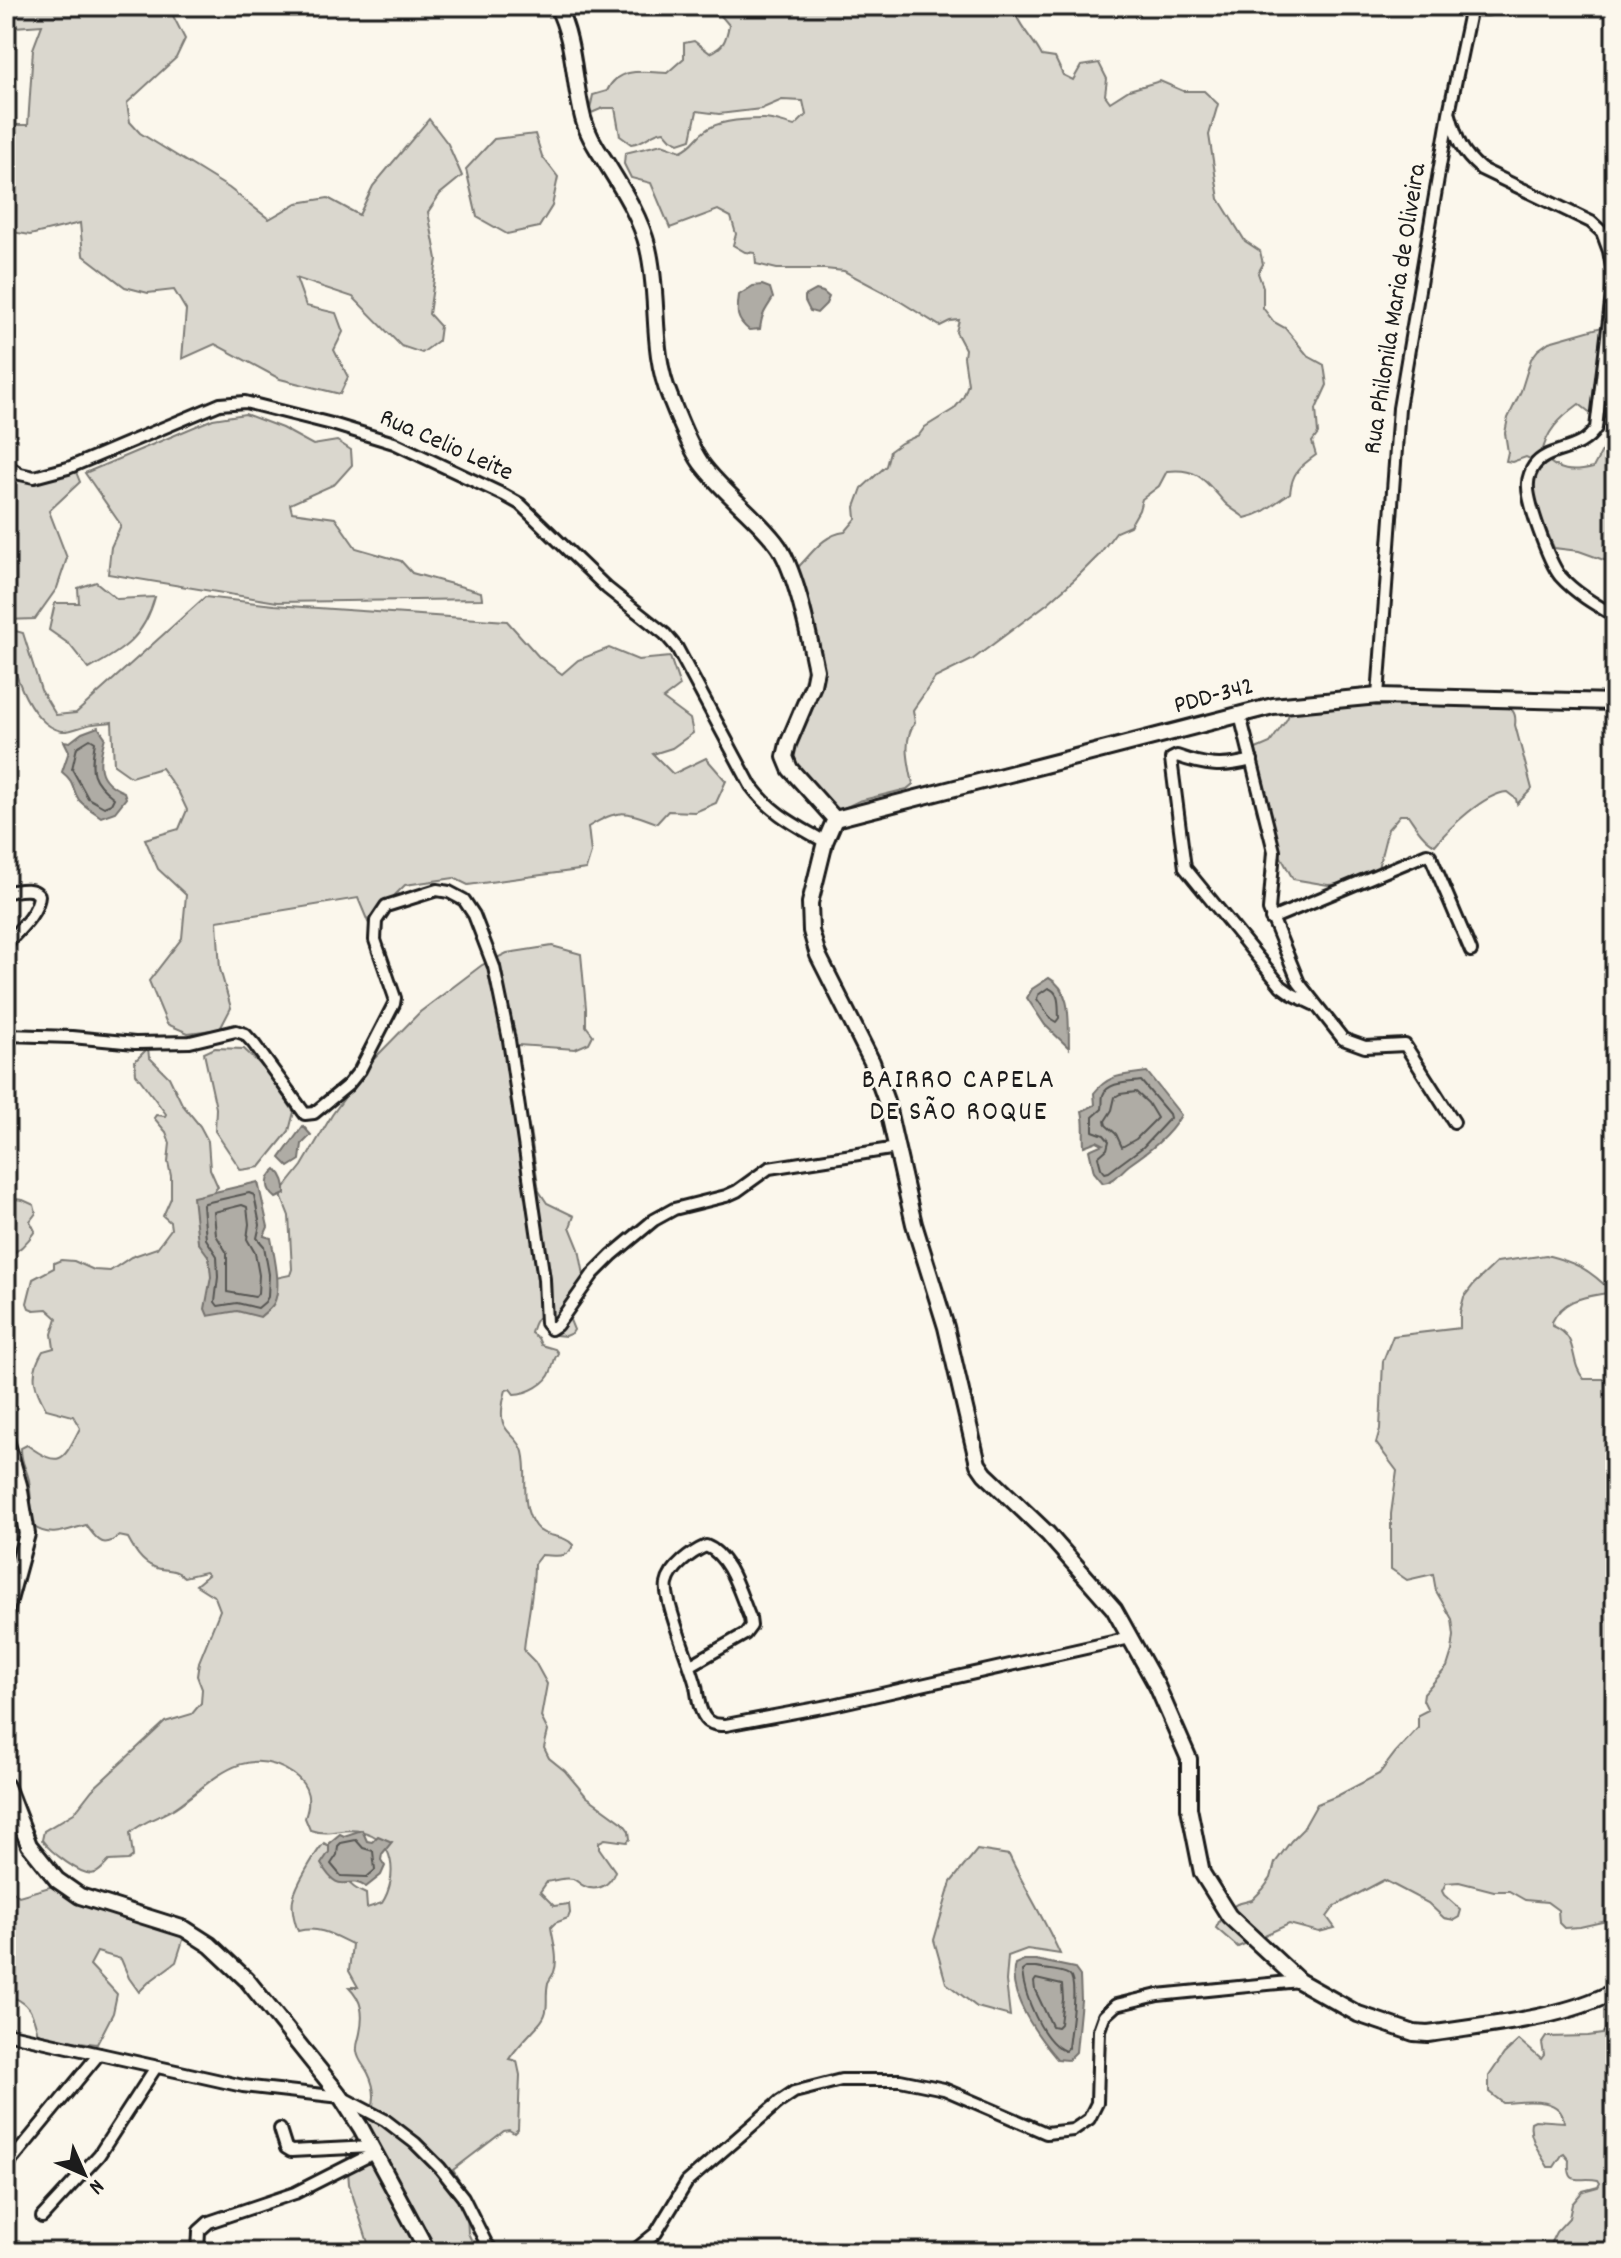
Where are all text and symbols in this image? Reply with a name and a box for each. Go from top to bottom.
street label: Rua Philonila Maria de Oliveira [1355,160,1437,457]
street label: Rua Celio Leite [373,400,519,492]
street label: PDD-342 [1170,669,1258,725]
district label: BAIRRO CAPELA DE SÃO ROQUE [862,1062,1056,1134]
north arrow [44,2134,124,2214]
text: N [81,2171,110,2201]

